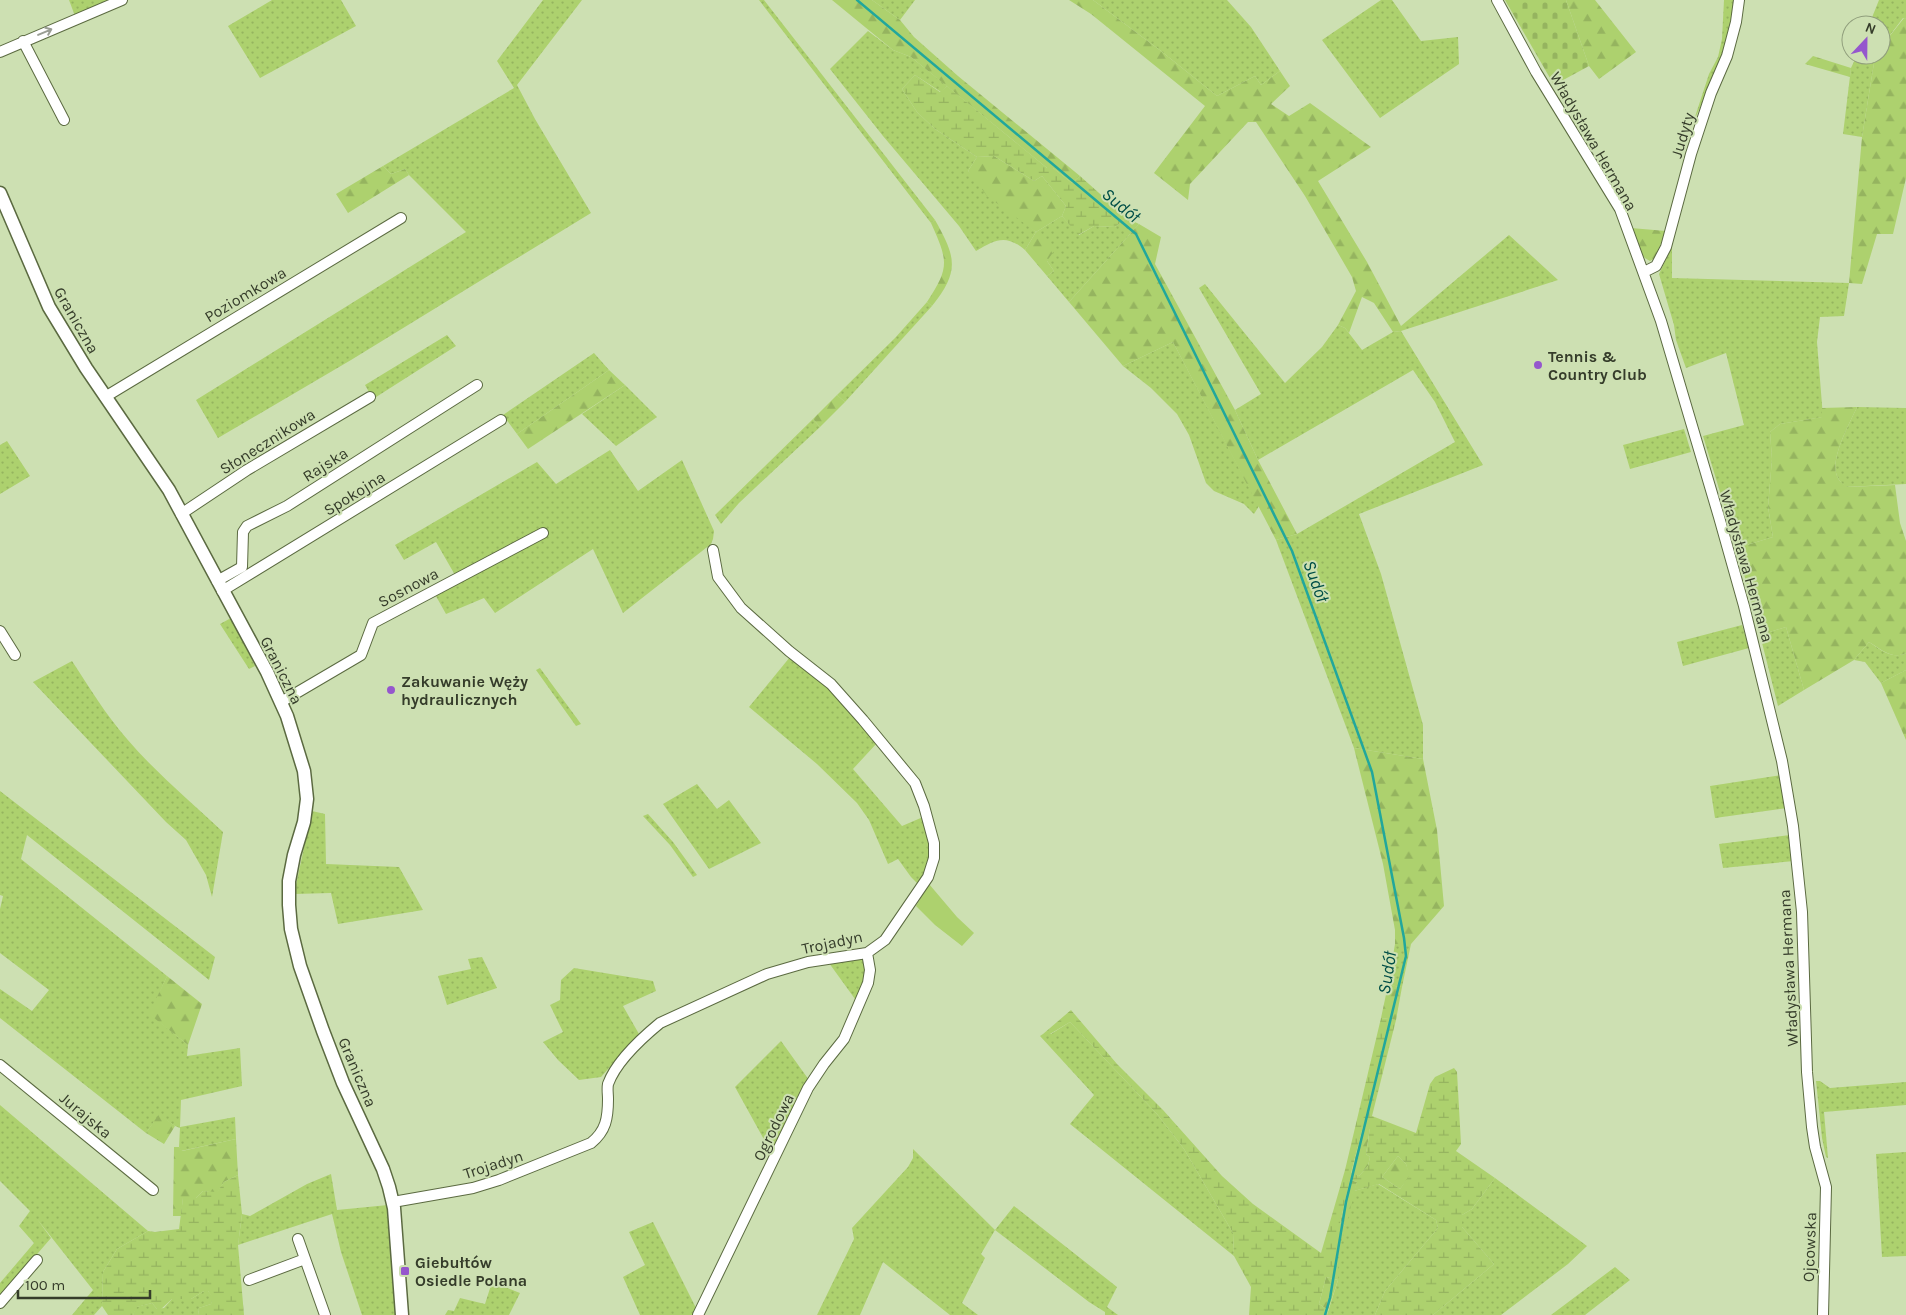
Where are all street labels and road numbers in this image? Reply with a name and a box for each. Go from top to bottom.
street label: Władysława Hermana [1546,68,1641,214]
street label: Judyty [1667,110,1699,160]
street label: Poziomkowa [201,263,290,326]
street label: Graniczna [50,284,103,357]
street label: Słonecznikowa [216,404,319,478]
street label: Rajska [299,443,351,486]
street label: Spokojna [320,467,389,520]
street label: Władysława Hermana [1716,488,1777,644]
street label: Sosnowa [375,564,442,611]
street label: Graniczna [256,633,307,707]
street label: Władysława Hermana [1775,889,1802,1047]
street label: Trojadyn [800,927,864,958]
street label: Graniczna [334,1035,381,1110]
street label: Jurajska [56,1088,116,1143]
street label: Ogrodowa [749,1090,798,1164]
street label: Trojadyn [461,1146,525,1183]
street label: Ojcowska [1799,1212,1820,1282]

